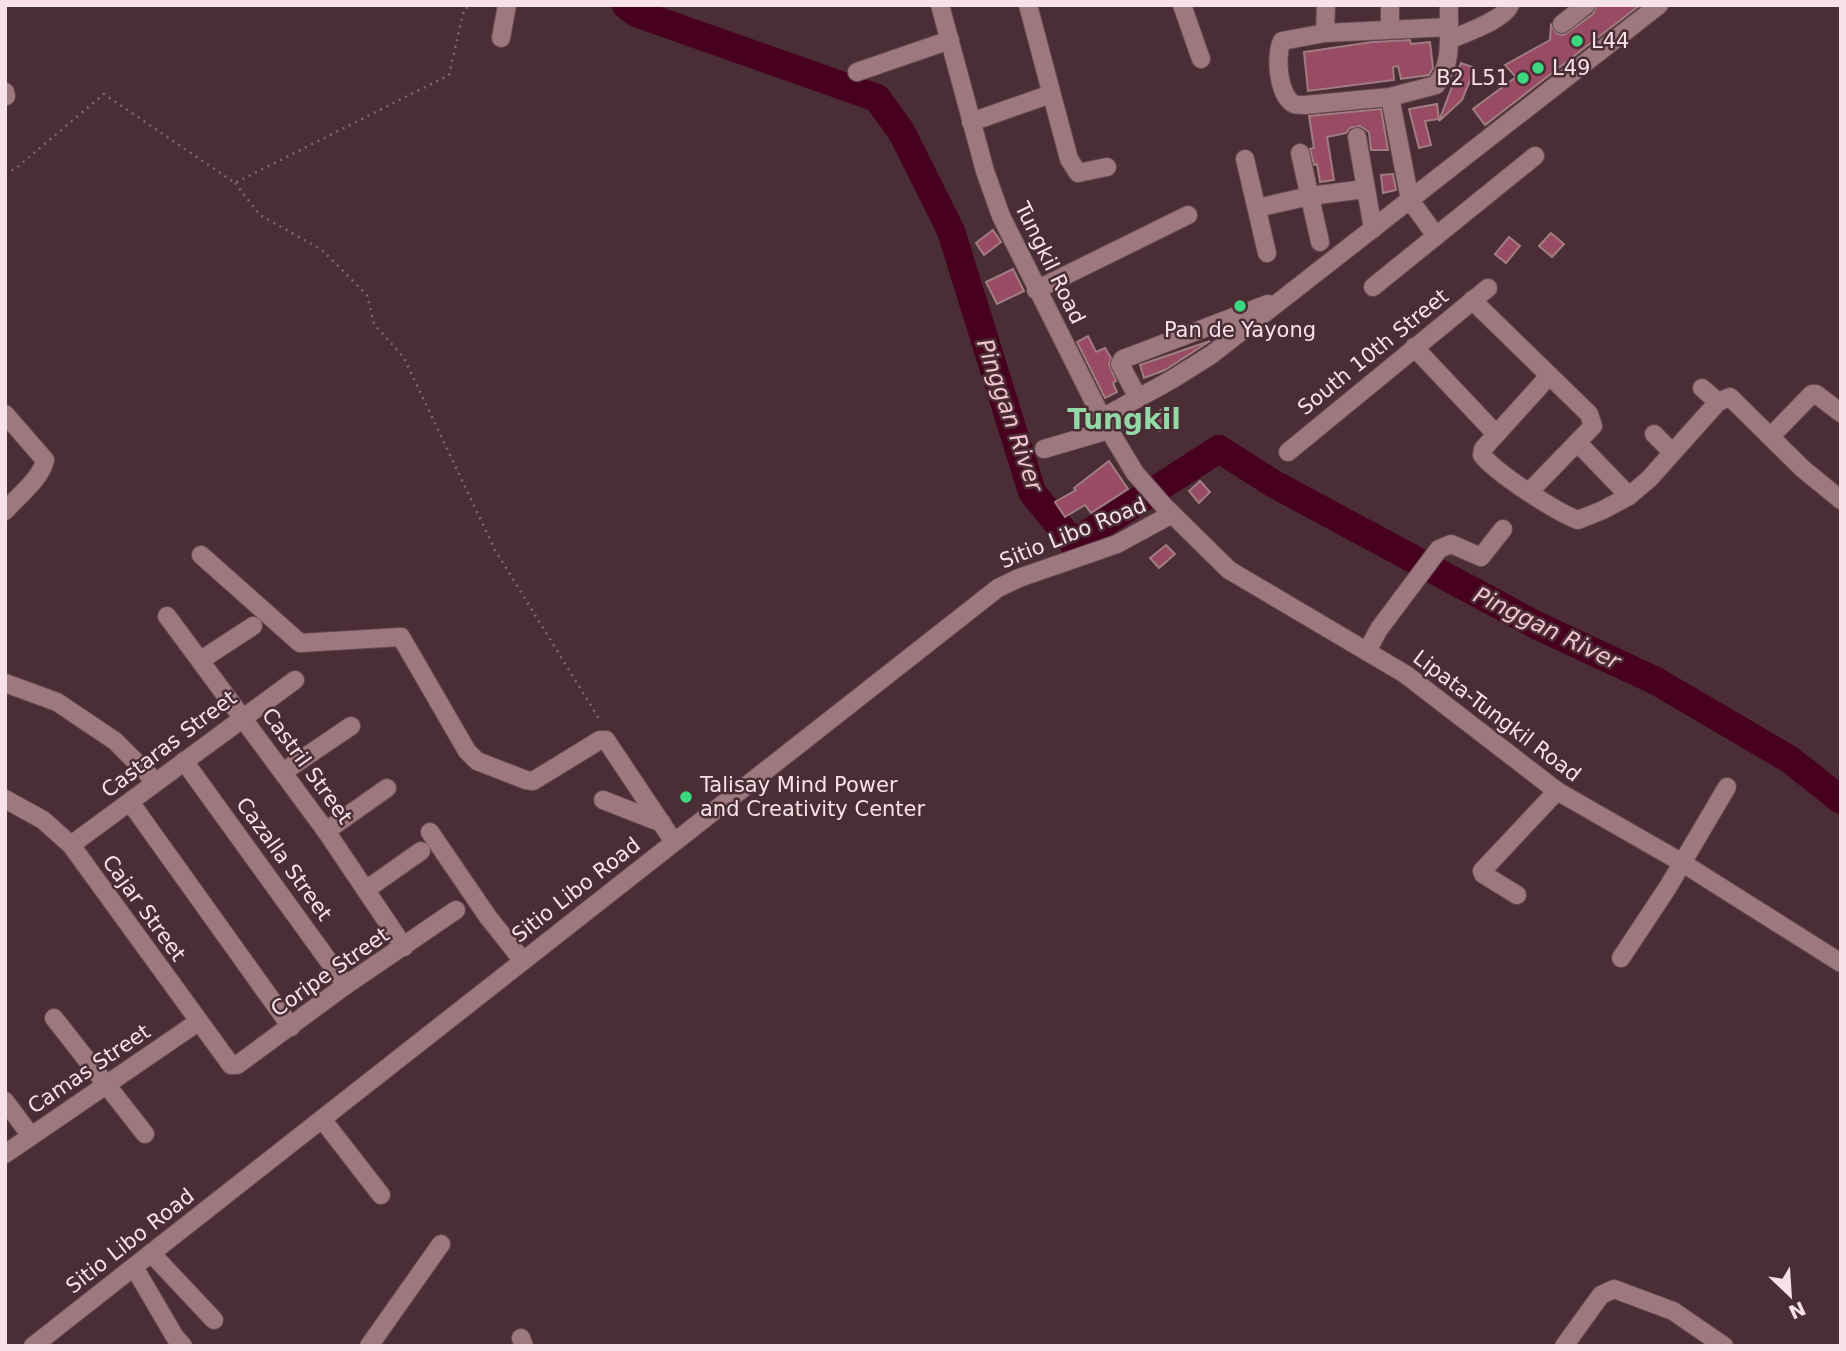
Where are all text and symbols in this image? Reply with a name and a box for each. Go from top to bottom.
place label: L44 [1591,29,1629,53]
marker: L44 [1569,33,1585,49]
place label: L49 [1552,56,1590,80]
marker: L49 [1530,60,1546,76]
place label: B2 L51 [1436,66,1509,90]
marker: B2 L51 [1515,70,1531,86]
street label: Tungkil Road [1010,197,1090,328]
street label: South 10th Street [1293,284,1453,420]
marker: Pan de Yayong [1232,298,1248,314]
place label: Pan de Yayong [1164,318,1316,342]
water label: Pinggan River [972,335,1049,496]
district label: Tungkil [1067,403,1181,436]
street label: Sitio Libo Road [996,493,1150,573]
water label: Pinggan River [1470,581,1626,675]
street label: Lipata-Tungkil Road [1409,645,1585,787]
street label: Castaras Street [97,686,241,802]
street label: Castril Street [257,703,357,829]
place label: Talisay Mind Power and Creativity Center [699,773,926,821]
marker: Talisay Mind Power and Creativity Center [678,789,694,805]
street label: Cazalla Street [231,793,337,925]
street label: Sitio Libo Road [507,833,645,947]
street label: Cajar Street [97,850,191,966]
street label: Coripe Street [266,922,394,1022]
street label: Camas Street [23,1019,155,1119]
street label: Sitio Libo Road [61,1184,199,1298]
north arrow [1755,1260,1825,1330]
text: N [1785,1297,1809,1324]

